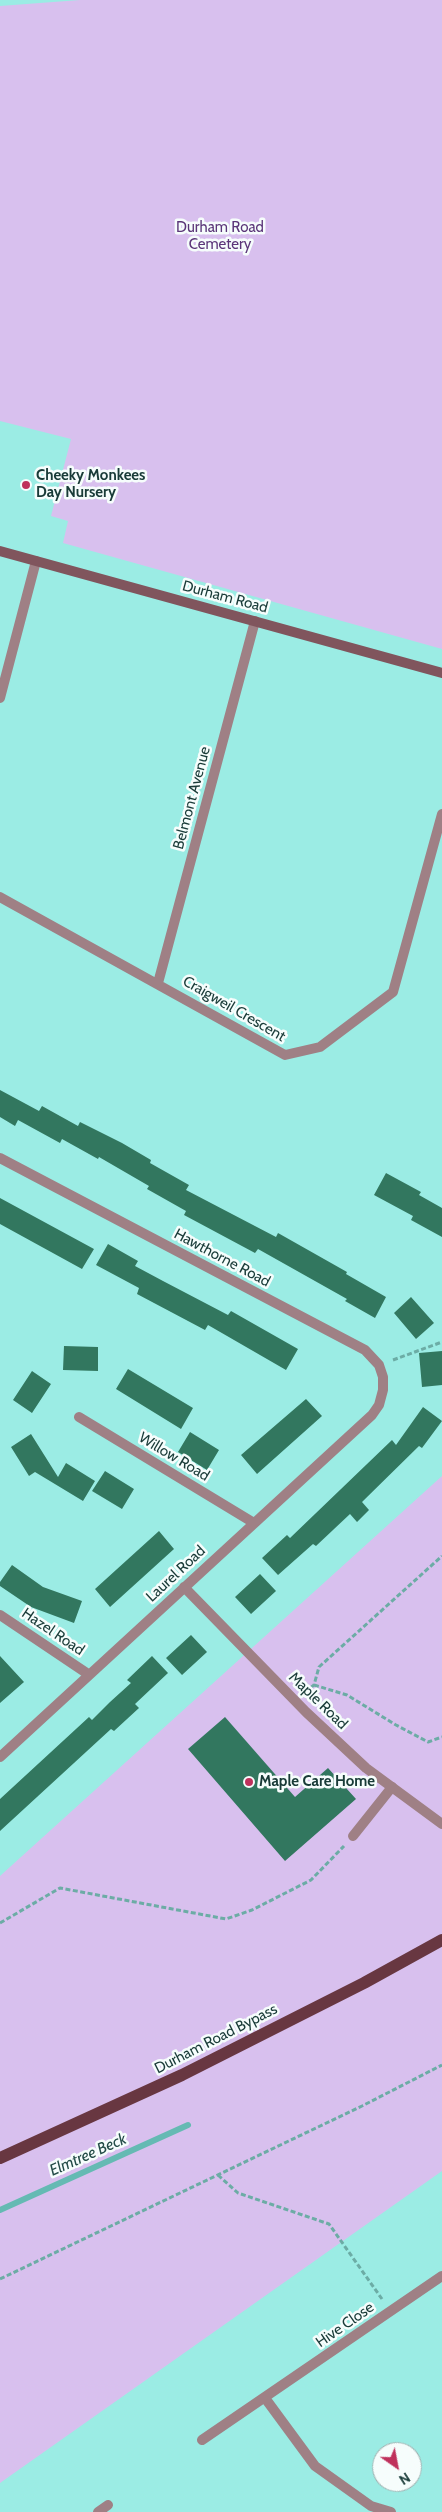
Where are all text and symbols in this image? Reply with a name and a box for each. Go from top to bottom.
park label: Durham Road Cemetery [176,219,264,254]
place label: Cheeky Monkees Day Nursery [36,467,145,502]
marker: Cheeky Monkees Day Nursery [20,479,32,491]
street label: Durham Road [180,577,270,617]
street label: Belmont Avenue [170,745,214,851]
street label: Craigweil Crescent [180,972,288,1046]
street label: Hawthorne Road [171,1225,273,1291]
street label: Willow Road [135,1429,213,1485]
street label: Laurel Road [143,1542,209,1606]
street label: Hazel Road [18,1605,88,1659]
street label: Maple Road [285,1669,351,1733]
place label: Maple Care Home [259,1773,375,1791]
marker: Maple Care Home [243,1776,255,1788]
street label: Durham Road Bypass [152,2000,280,2078]
water label: Elmtree Beck [47,2130,129,2180]
street label: Hive Close [312,2298,378,2352]
north arrow [372,2442,422,2492]
text: N [396,2468,414,2489]

